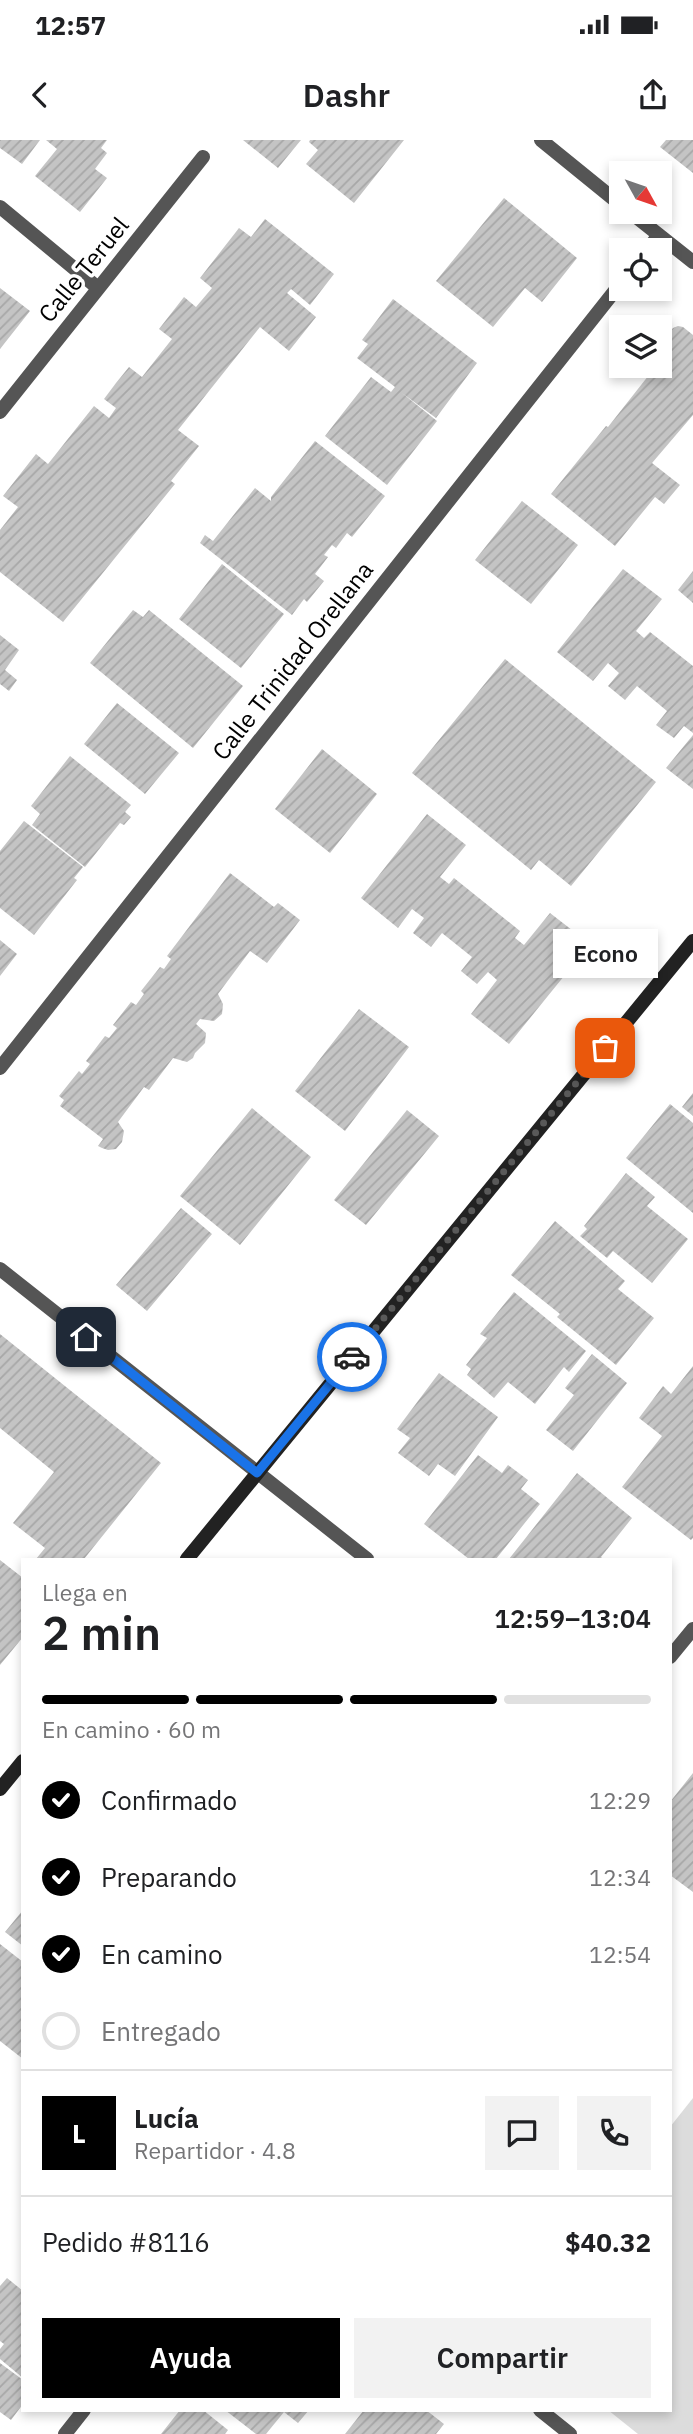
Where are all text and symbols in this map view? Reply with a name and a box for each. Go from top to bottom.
text: 12:57 [35,8,106,42]
text: Dashr [303,74,390,116]
icon: back [21,76,59,114]
icon: share [634,76,672,114]
north arrow [609,161,672,224]
map controls [609,161,672,378]
street label: Calle Teruel [31,210,136,329]
button: locate [609,238,672,301]
button: layers [609,315,672,378]
street label: Calle Trinidad Orellana [205,554,380,766]
callout: Econo [552,929,658,978]
text: Econo [573,938,638,968]
pin [575,1018,635,1078]
icon: bag [586,1029,624,1067]
pin [56,1307,116,1367]
icon: home [67,1318,105,1356]
courier [317,1322,387,1392]
icon: car [333,1338,371,1376]
text: Llega en [42,1577,128,1607]
text: 12:59–13:04 [494,1601,651,1635]
text: 2 min [42,1603,161,1663]
text: En camino · 60 m [42,1714,221,1744]
icon: check [42,1781,80,1819]
text: Confirmado [101,1783,237,1817]
text: 12:29 [589,1785,651,1815]
icon: check [42,1858,80,1896]
text: Preparando [101,1860,237,1894]
text: 12:34 [589,1862,651,1892]
icon: check [42,1935,80,1973]
text: En camino [101,1937,223,1971]
text: 12:54 [589,1939,651,1969]
text: Entregado [101,2014,221,2048]
button: chat [485,2096,559,2170]
button: phone [577,2096,651,2170]
text: Lucía [134,2101,199,2135]
text: L [72,2116,86,2150]
text: Repartidor · 4.8 [134,2135,296,2165]
text: Pedido #8116 [42,2225,210,2259]
text: $40.32 [565,2225,651,2259]
button: Ayuda [42,2318,340,2398]
button: Compartir [354,2318,651,2398]

